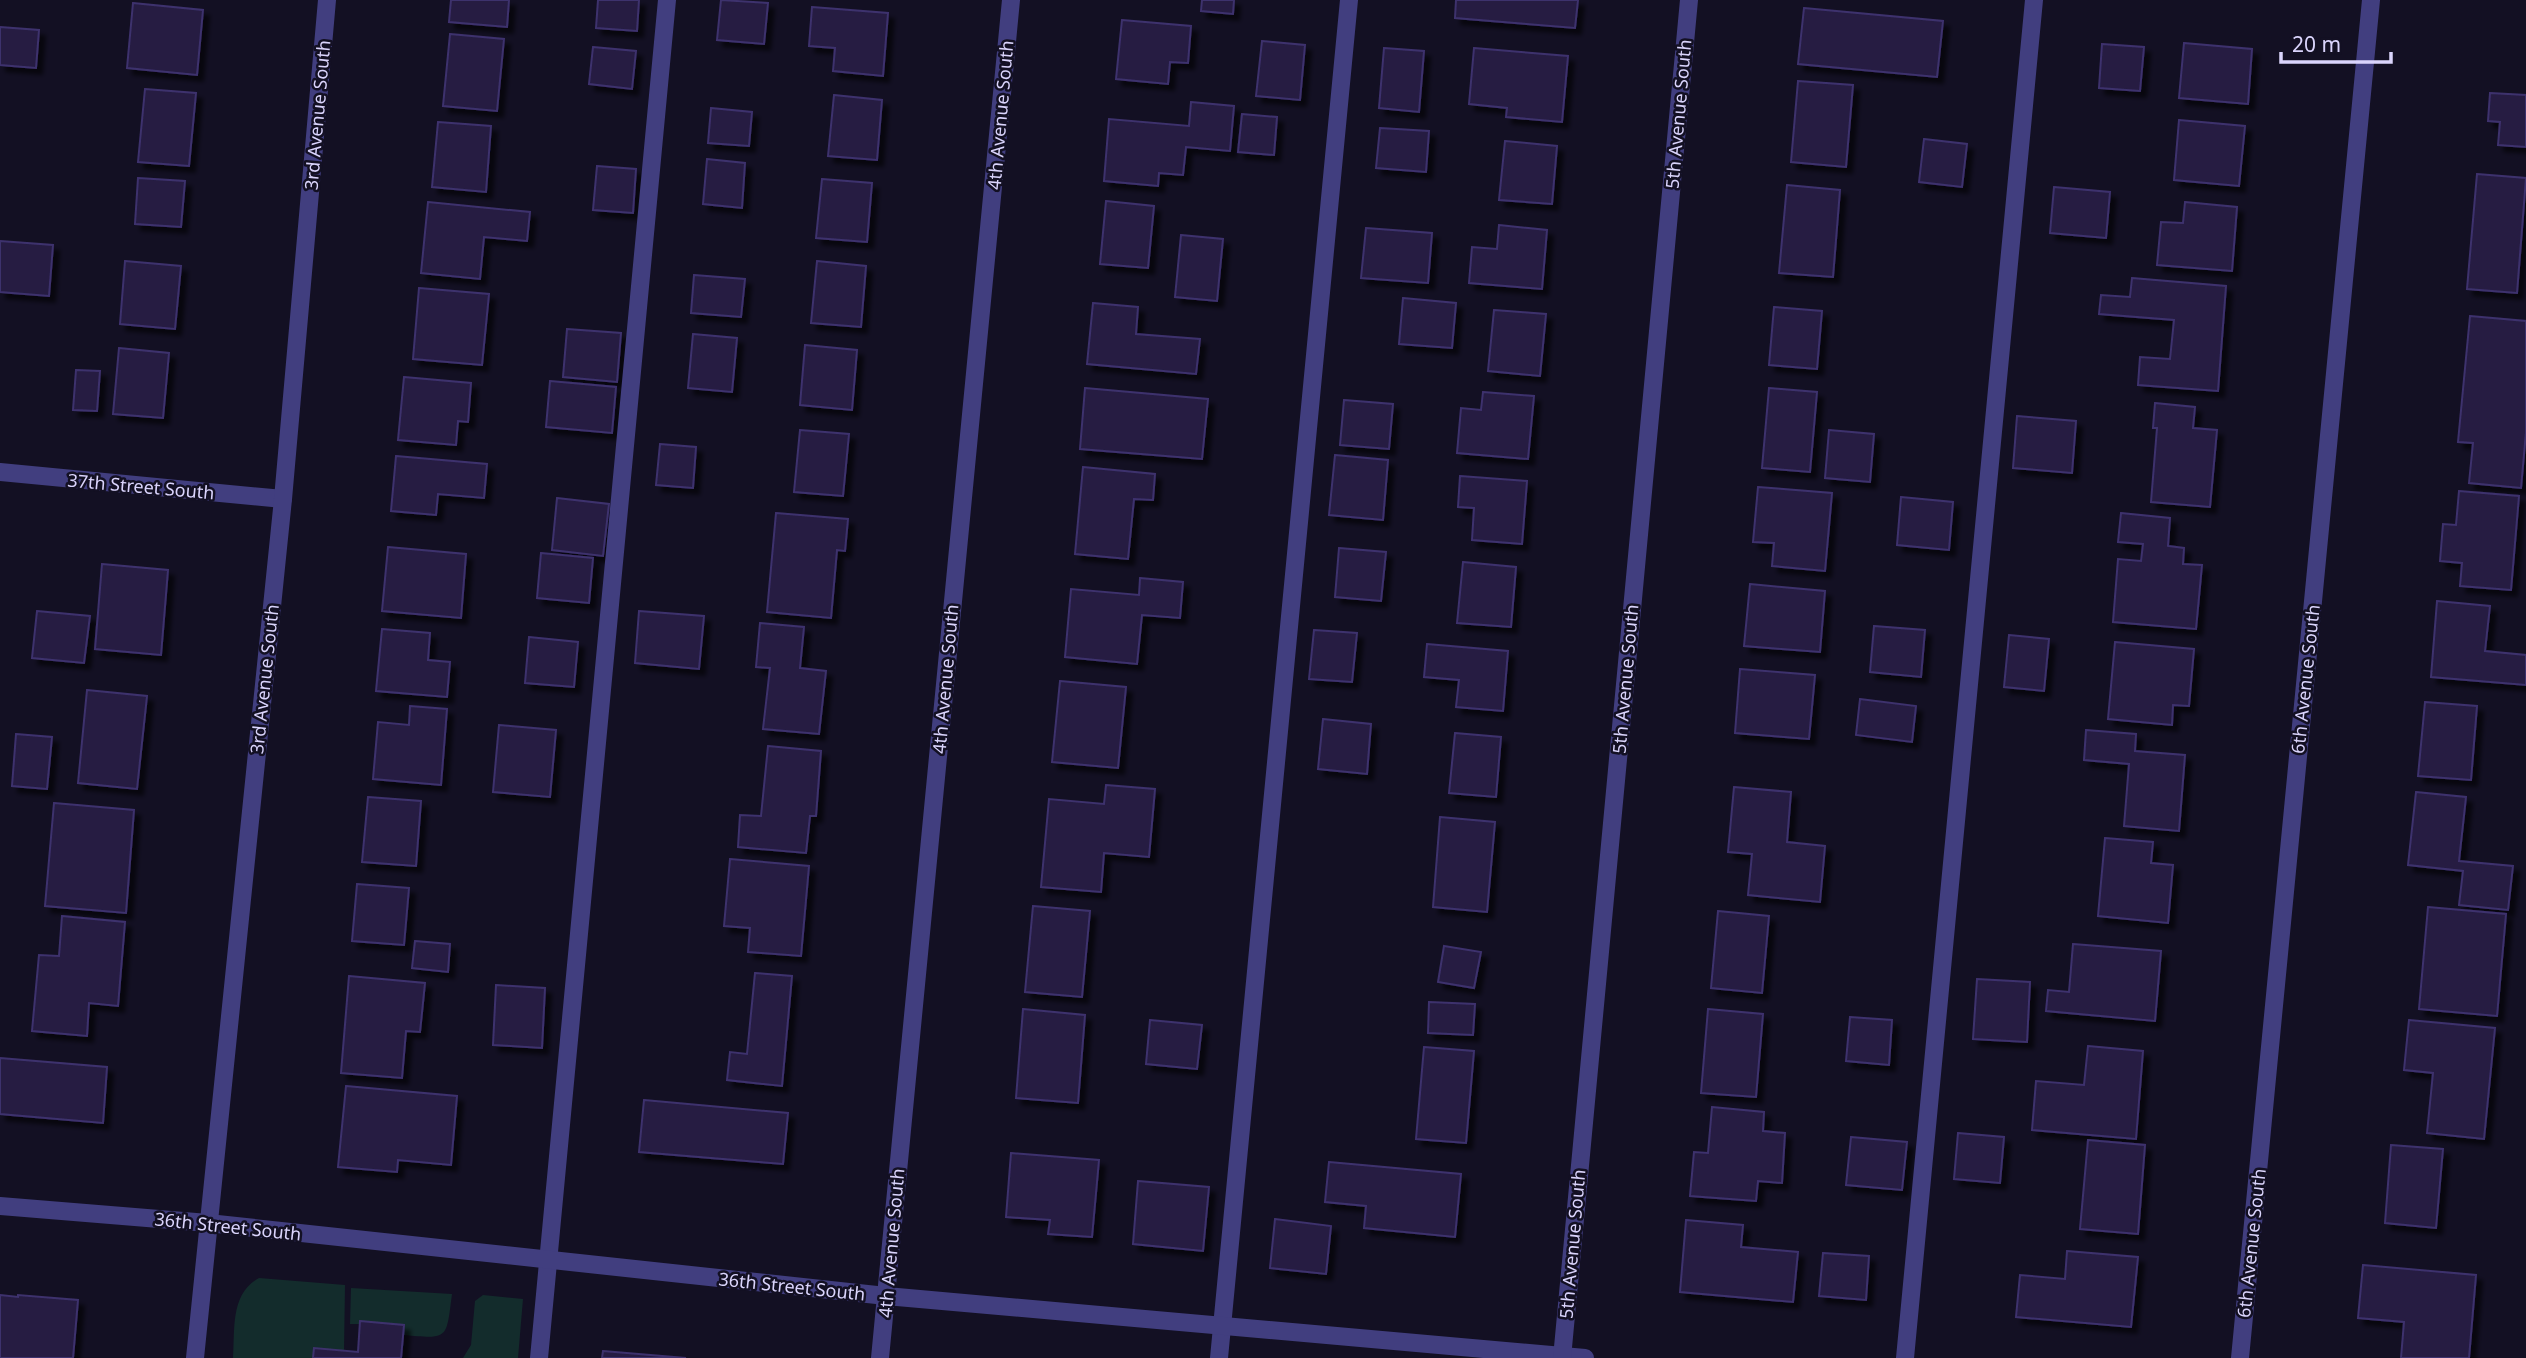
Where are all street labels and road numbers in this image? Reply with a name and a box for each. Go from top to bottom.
street label: 5th Avenue South [1660,38,1696,190]
street label: 3rd Avenue South [298,39,336,191]
street label: 4th Avenue South [982,39,1018,191]
street label: 37th Street South [67,468,215,504]
street label: 3rd Avenue South [244,603,284,755]
street label: 4th Avenue South [927,603,963,755]
street label: 5th Avenue South [1607,603,1643,755]
street label: 6th Avenue South [2285,603,2325,755]
street label: 4th Avenue South [873,1167,909,1319]
street label: 6th Avenue South [2231,1167,2271,1319]
street label: 5th Avenue South [1554,1168,1590,1320]
street label: 36th Street South [153,1206,303,1246]
street label: 36th Street South [717,1266,867,1306]

